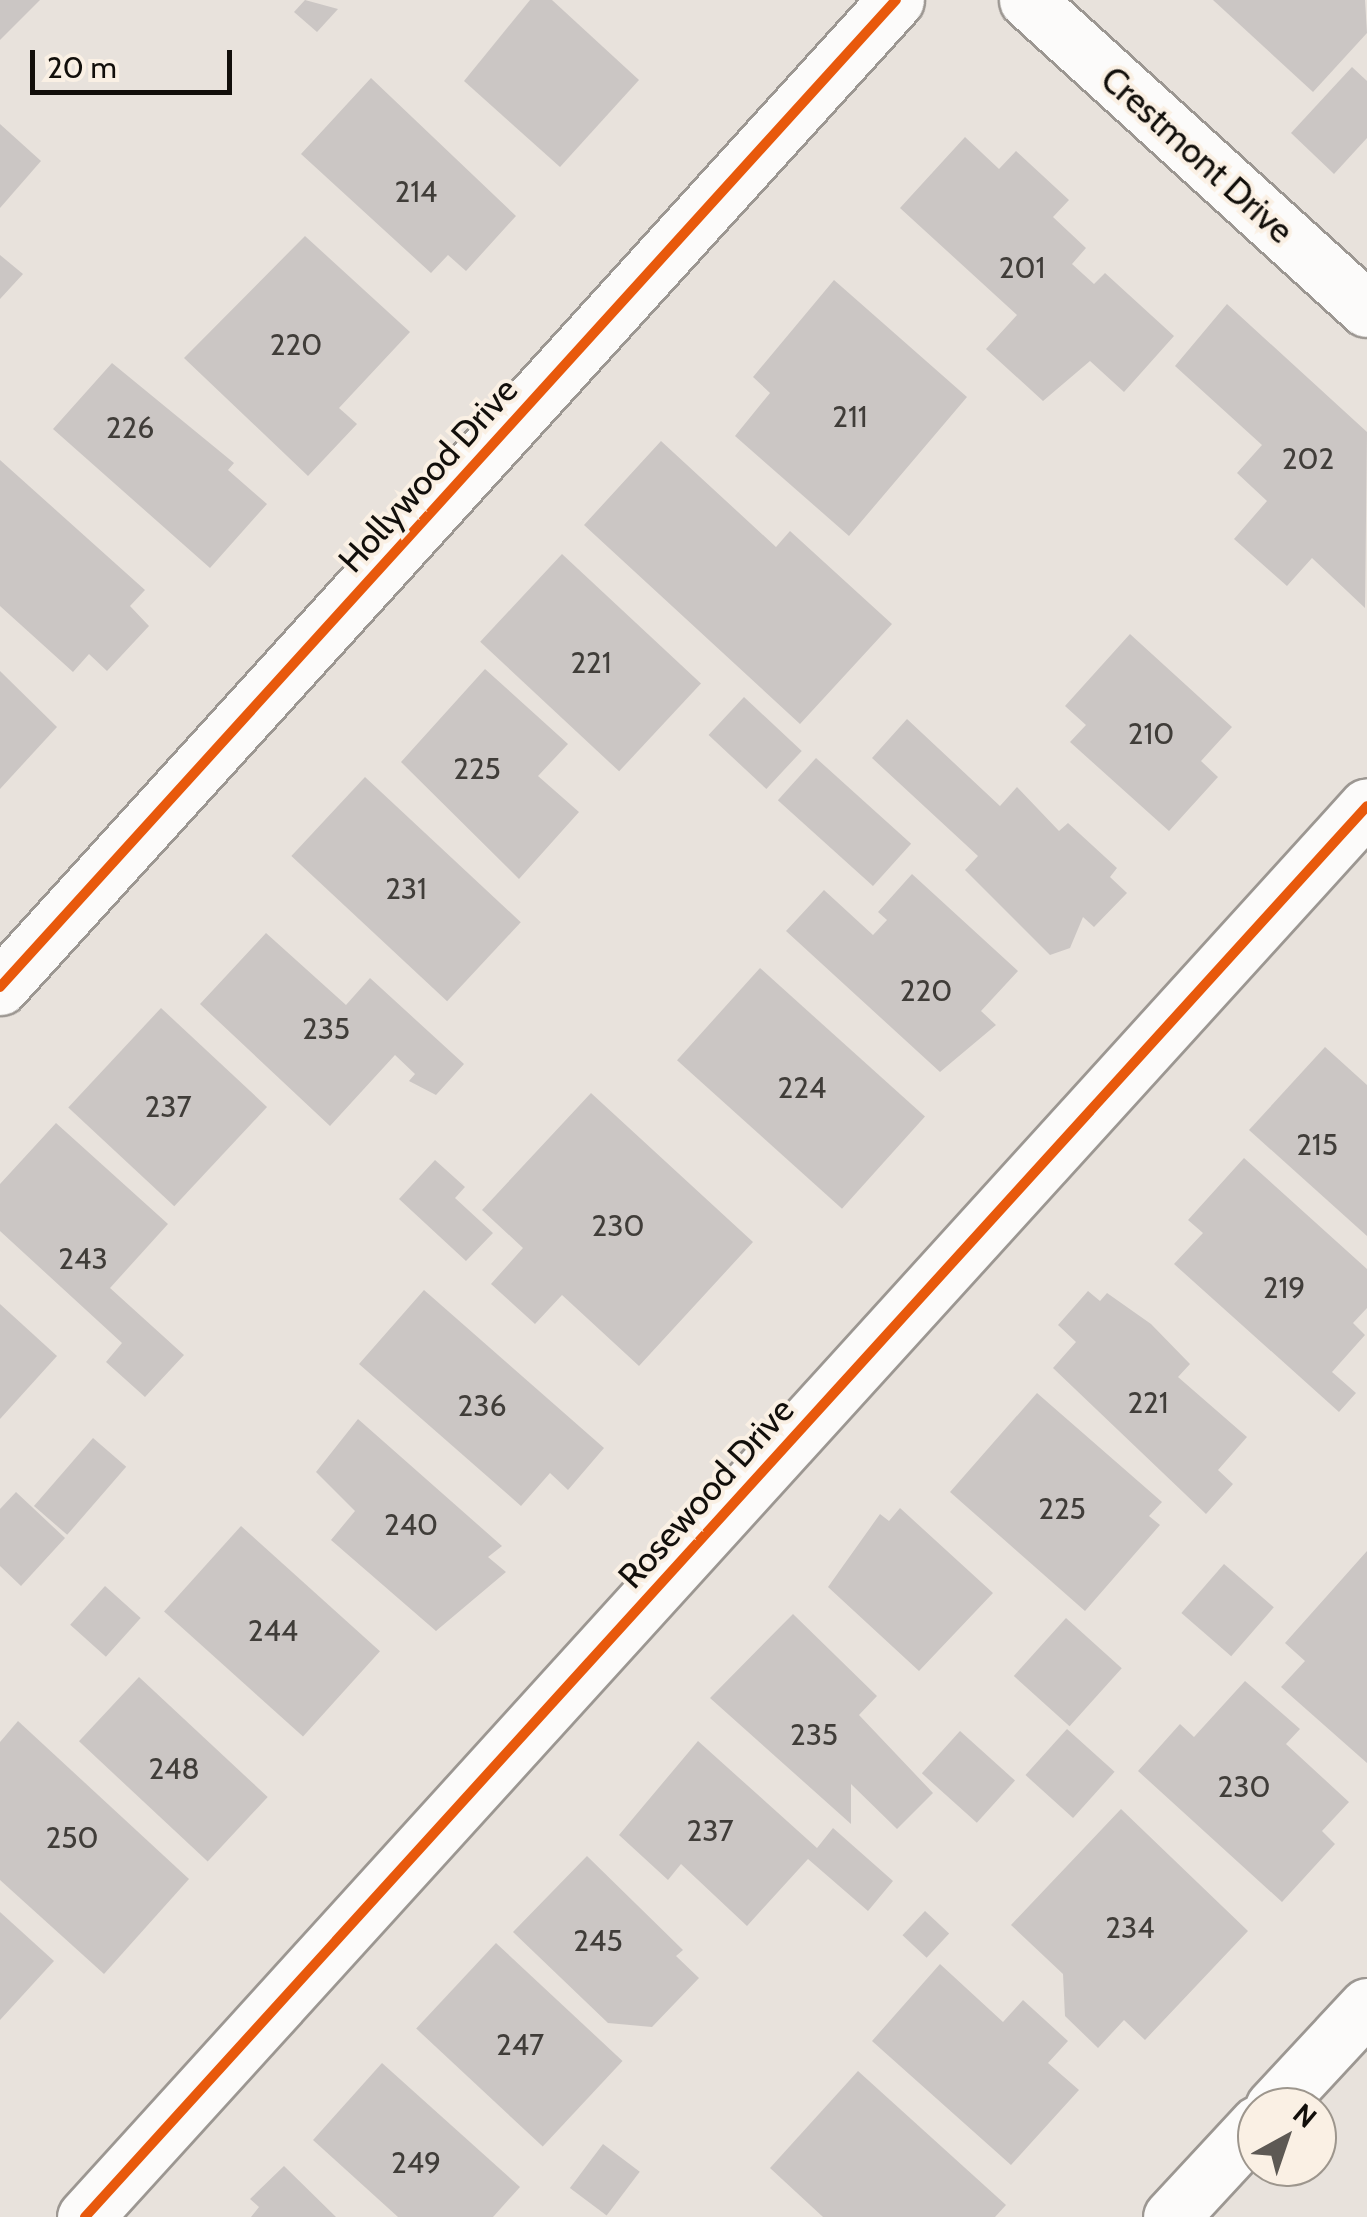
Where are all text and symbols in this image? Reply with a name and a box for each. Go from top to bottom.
scale bar [35,30,238,92]
text: 20 m [47,49,117,86]
street label: Crestmont Drive [1092,58,1302,252]
house number: 214 [395,174,437,210]
house number: 201 [999,250,1045,286]
house number: 220 [270,327,322,363]
street label: Hollywood Drive [330,369,526,581]
house number: 211 [832,399,868,435]
house number: 226 [106,410,154,446]
house number: 202 [1282,441,1334,477]
house number: 221 [570,645,612,681]
house number: 210 [1128,716,1174,752]
house number: 225 [453,751,501,787]
house number: 231 [385,871,427,907]
house number: 220 [900,973,952,1009]
house number: 235 [302,1011,350,1047]
house number: 224 [778,1070,826,1106]
house number: 237 [144,1089,192,1125]
house number: 215 [1296,1127,1338,1163]
house number: 230 [592,1208,644,1244]
house number: 243 [58,1241,108,1277]
house number: 219 [1263,1270,1305,1306]
house number: 221 [1127,1385,1169,1421]
house number: 236 [458,1388,506,1424]
street label: Rosewood Drive [610,1389,802,1597]
house number: 225 [1038,1491,1086,1527]
house number: 240 [384,1507,438,1543]
house number: 244 [248,1613,298,1649]
house number: 235 [790,1717,838,1753]
house number: 248 [148,1751,200,1787]
house number: 230 [1218,1769,1270,1805]
house number: 237 [686,1813,734,1849]
house number: 250 [46,1820,98,1856]
house number: 234 [1105,1910,1155,1946]
house number: 245 [573,1923,623,1959]
house number: 247 [496,2027,544,2063]
north arrow [1237,2087,1337,2187]
text: N [1286,2096,1324,2135]
house number: 249 [391,2145,441,2181]

